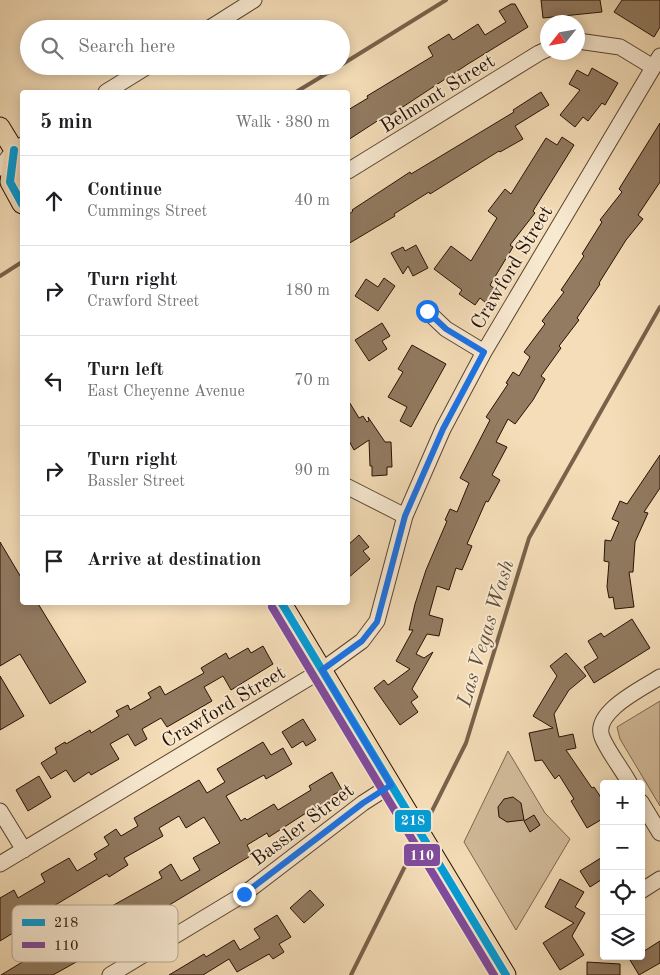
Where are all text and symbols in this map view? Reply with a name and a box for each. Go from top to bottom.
north arrow [540,15,585,60]
search box [20,20,350,75]
icon: search [38,34,66,62]
text: Search here [78,38,175,57]
street label: Belmont Street [377,52,499,138]
text: 5 min [40,112,93,133]
text: Walk · 380 m [235,115,330,131]
text: Continue [87,181,162,200]
icon: ahead [40,187,68,215]
text: 40 m [294,193,330,209]
street label: Crawford Street [468,203,557,333]
text: Cummings Street [87,204,207,220]
text: Turn right [87,271,177,290]
icon: right [40,277,68,305]
text: 180 m [285,283,330,299]
text: Crawford Street [87,294,199,310]
route start [416,300,439,323]
text: Turn left [87,361,164,380]
icon: left [40,367,68,395]
text: 70 m [294,373,330,389]
text: East Cheyenne Avenue [87,384,245,400]
text: Turn right [87,451,177,470]
icon: right [40,457,68,485]
text: 90 m [294,463,330,479]
text: Bassler Street [87,474,185,490]
icon: arrive [40,547,68,575]
text: Arrive at destination [87,551,261,570]
water label: Las Vegas Wash [454,557,519,710]
street label: Crawford Street [159,663,289,752]
map controls [600,780,645,960]
button: + [600,780,645,825]
street label: Bassler Street [248,781,358,870]
line badge: 218 [394,809,432,833]
text: 218 [401,814,425,828]
button: − [600,825,645,870]
line badge: 110 [403,843,441,867]
text: 110 [410,849,434,863]
button: locate [600,870,645,915]
route end [233,883,256,906]
legend [12,905,178,962]
button: layers [600,915,645,960]
text: 218 [54,916,78,930]
text: 110 [54,939,78,953]

